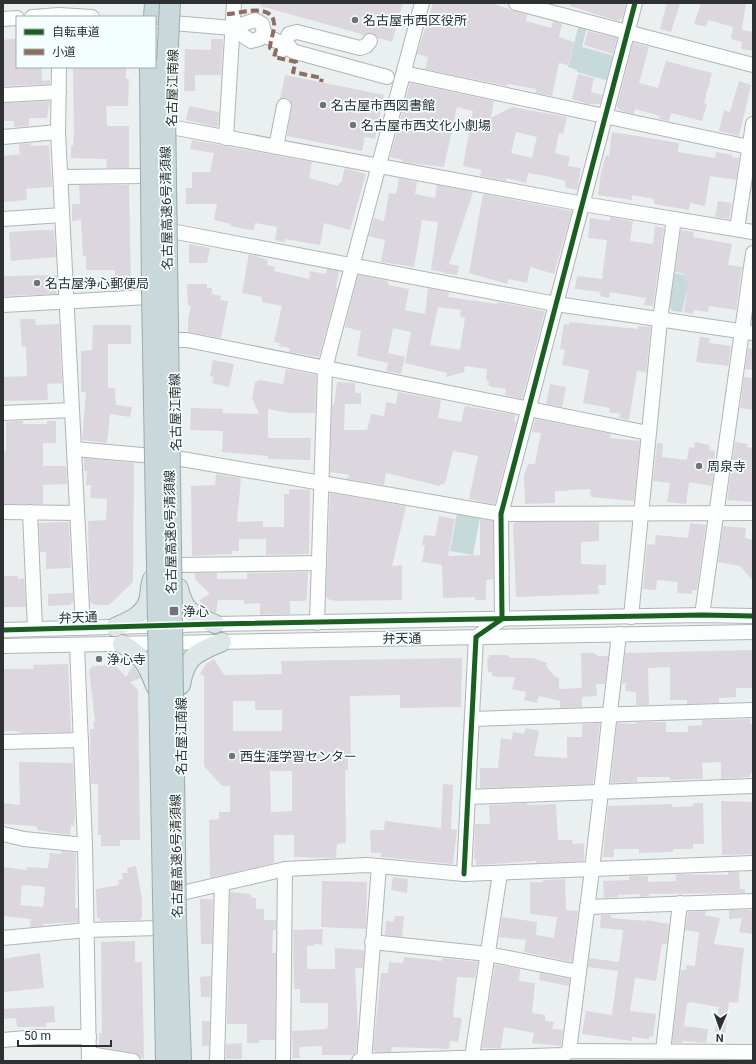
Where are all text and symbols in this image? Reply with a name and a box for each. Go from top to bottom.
place label: 名古屋市西区役所 [363,13,467,28]
marker: 名古屋市西区役所 [350,15,360,25]
legend [16,16,156,68]
text: 自転車道 [52,25,100,39]
text: 小道 [52,45,76,59]
street label: 名古屋江南線 [164,49,181,127]
place label: 名古屋市西図書館 [331,98,435,113]
marker: 名古屋市西図書館 [318,100,328,110]
place label: 名古屋市西文化小劇場 [361,118,491,133]
marker: 名古屋市西文化小劇場 [348,120,358,130]
street label: 名古屋高速6号清須線 [158,146,175,270]
place label: 名古屋浄心郵便局 [45,276,149,291]
marker: 名古屋浄心郵便局 [32,278,42,288]
street label: 名古屋江南線 [167,373,184,451]
place label: 周泉寺 [707,459,746,474]
marker: 周泉寺 [694,461,704,471]
street label: 名古屋高速6号清須線 [162,470,179,594]
place label: 浄心 [183,604,209,619]
marker: 浄心 [168,605,180,617]
street label: 弁天通 [58,609,98,626]
street label: 弁天通 [382,631,422,646]
place label: 浄心寺 [107,652,146,667]
marker: 浄心寺 [94,654,104,664]
street label: 名古屋江南線 [174,697,189,775]
place label: 西生涯学習センター [240,749,357,764]
marker: 西生涯学習センター [227,751,237,761]
street label: 名古屋高速6号清須線 [168,794,185,918]
north arrow [700,1008,740,1048]
scale bar [18,1022,111,1048]
text: 50 m [24,1029,51,1043]
text: N [715,1031,724,1044]

